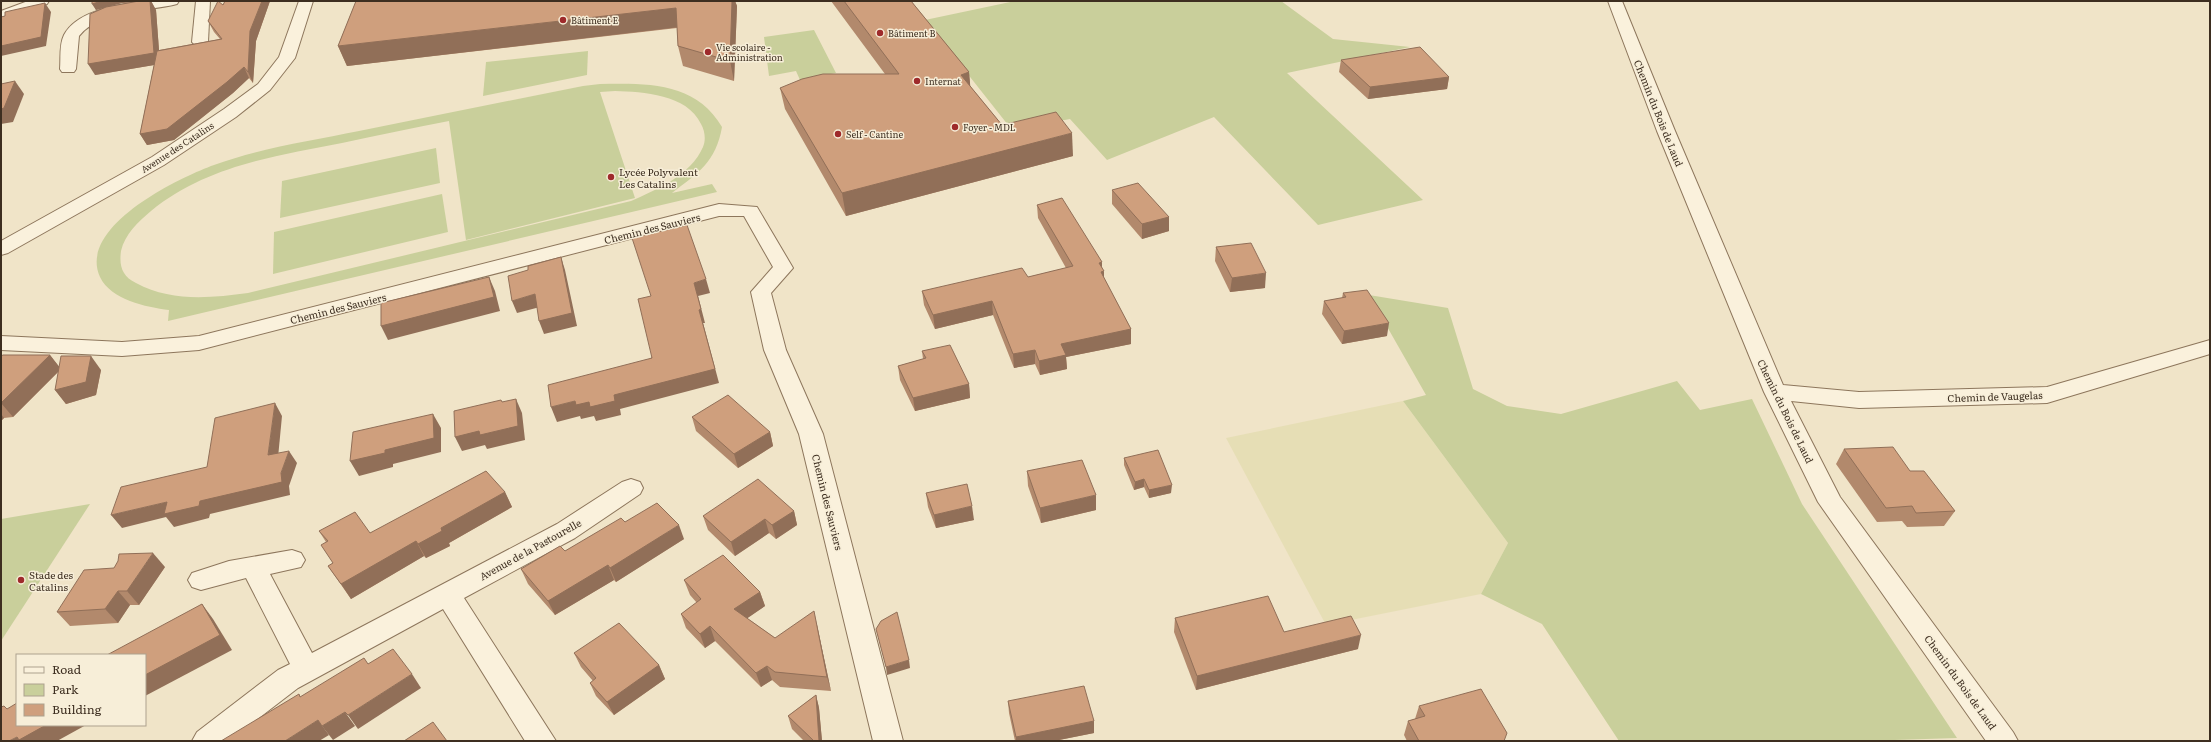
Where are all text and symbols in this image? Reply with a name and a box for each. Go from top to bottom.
place label: Bâtiment E [571,13,619,27]
marker: Bâtiment E [558,15,568,25]
place label: Bâtiment B [888,26,936,40]
marker: Bâtiment B [875,28,885,38]
place label: Vie scolaire - Administration [716,40,783,64]
marker: Vie scolaire - Administration [703,47,713,57]
street label: Chemin du Bois de Laud [1631,57,1687,169]
place label: Internat [925,74,961,88]
marker: Internat [912,76,922,86]
street label: Avenue des Catalins [138,118,216,176]
place label: Foyer - MDL [963,120,1016,134]
marker: Foyer - MDL [950,122,960,132]
place label: Self - Cantine [846,127,903,141]
marker: Self - Cantine [833,129,843,139]
place label: Lycée Polyvalent Les Catalins [619,164,698,191]
marker: Lycée Polyvalent Les Catalins [606,172,616,182]
street label: Chemin des Sauviers [602,209,702,247]
street label: Chemin des Sauviers [288,289,388,327]
street label: Chemin du Bois de Laud [1754,356,1818,466]
street label: Chemin de Vaugelas [1947,387,2043,405]
street label: Chemin des Sauviers [809,452,847,552]
street label: Avenue de la Pastourelle [476,515,584,583]
place label: Stade des Catalins [29,567,73,594]
marker: Stade des Catalins [16,575,26,585]
street label: Chemin du Bois de Laud [1921,631,2001,733]
legend [16,654,146,726]
text: Road [52,660,82,678]
text: Park [52,680,79,698]
text: Building [52,700,102,718]

